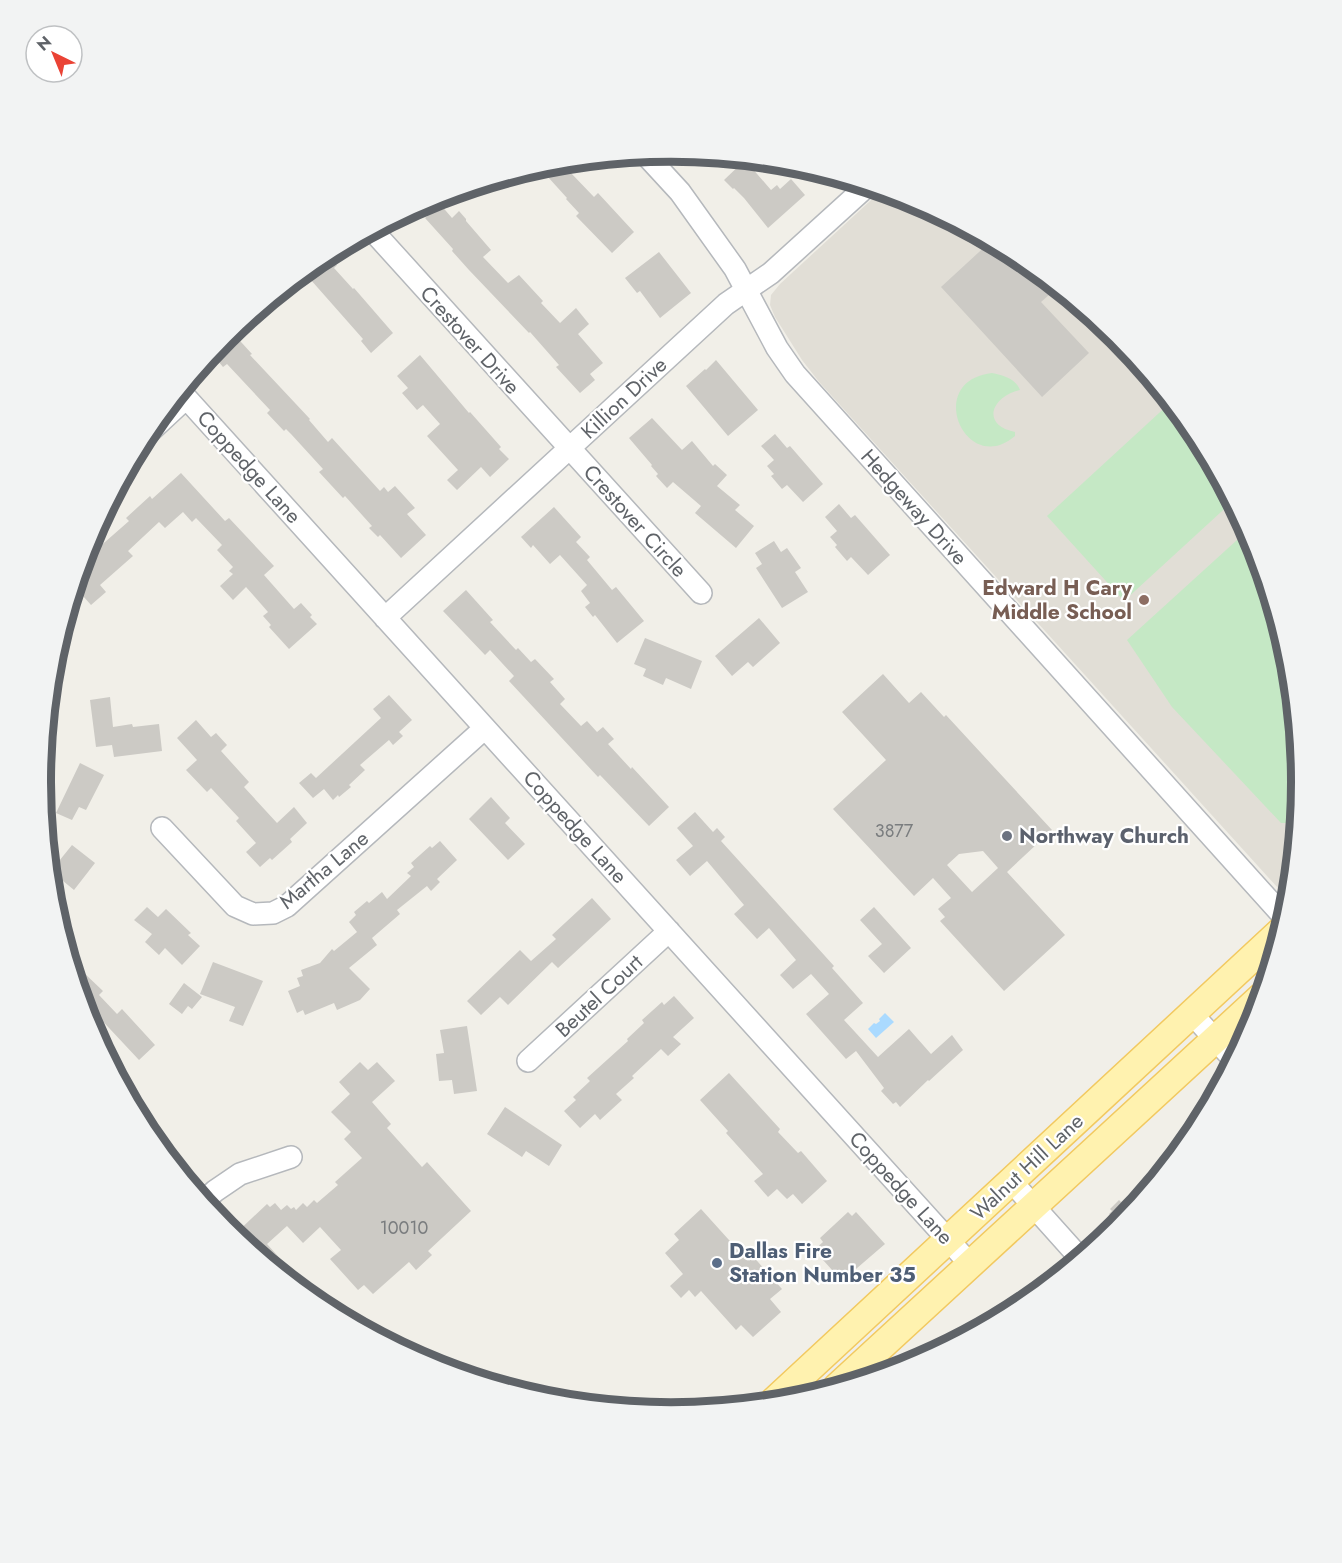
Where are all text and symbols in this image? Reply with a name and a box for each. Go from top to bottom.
north arrow [24,24,84,84]
text: N [32,31,57,56]
street label: Crestover Drive [413,279,527,401]
street label: Killion Drive [574,350,674,446]
street label: Coppedge Lane [190,404,308,530]
street label: Hedgeway Drive [854,442,974,572]
street label: Crestover Circle [576,458,694,584]
place label: Edward H Cary Middle School [982,573,1133,627]
marker: Edward H Cary Middle School [1137,593,1151,607]
street label: Coppedge Lane [516,764,634,890]
house number: 3877 [875,818,914,844]
place label: Northway Church [1019,821,1189,851]
street label: Martha Lane [273,824,375,916]
marker: Northway Church [1000,829,1014,843]
street label: Beutel Court [549,948,649,1044]
street label: Walnut Hill Lane [964,1107,1090,1227]
street label: Coppedge Lane [842,1125,960,1251]
house number: 10010 [380,1215,428,1241]
place label: Dallas Fire Station Number 35 [729,1236,916,1290]
marker: Dallas Fire Station Number 35 [710,1256,724,1270]

